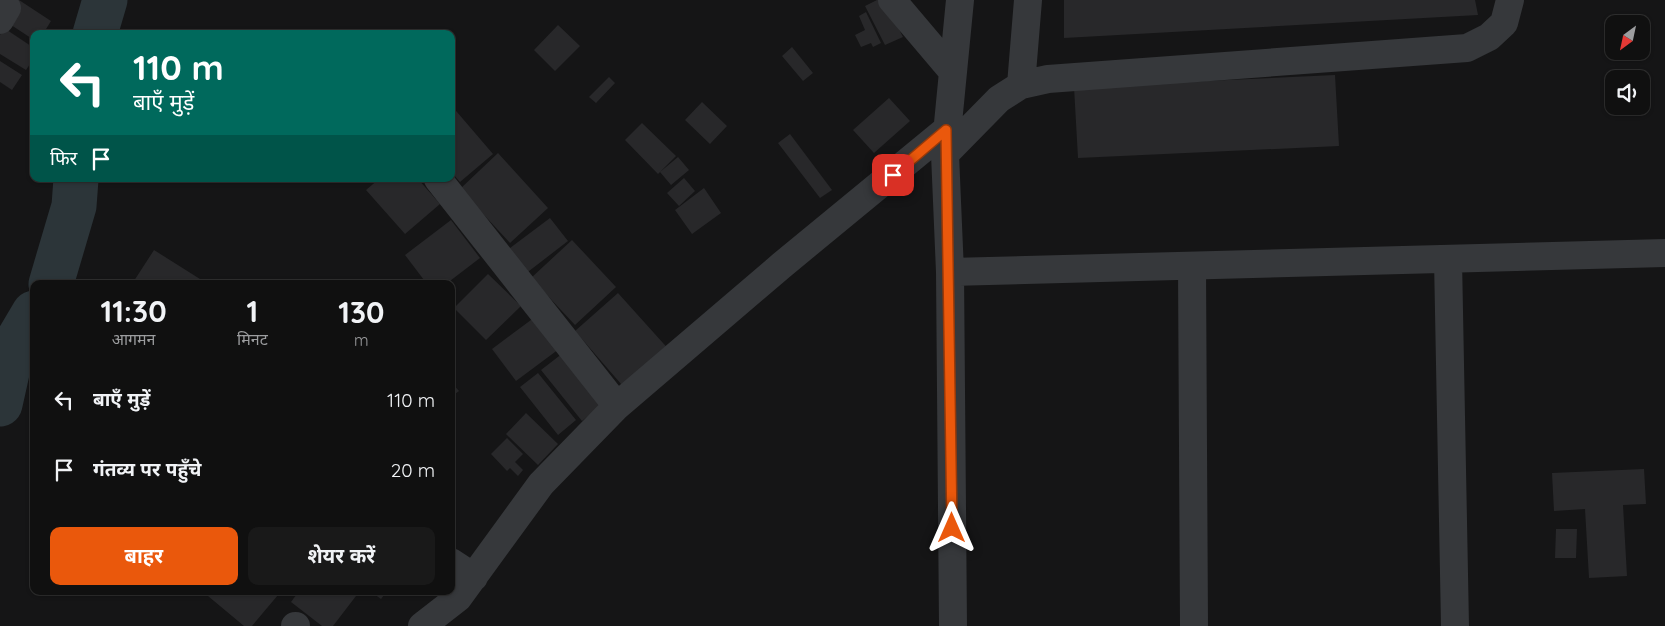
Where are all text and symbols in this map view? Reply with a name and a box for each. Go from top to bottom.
north arrow [1605,15,1650,60]
map controls [1605,15,1650,115]
text: 110 m [133,45,224,89]
icon: left [50,50,115,115]
button: sound [1605,70,1650,115]
text: बाएँ मुड़ें [133,88,194,116]
icon: arrive [87,145,115,173]
text: फिर [50,146,77,170]
pin [872,154,914,196]
icon: arrive [879,161,907,189]
text: 11:30 [101,292,167,330]
text: 1 [247,292,258,330]
text: 130 [338,293,384,331]
text: आगमन [112,329,155,349]
text: मिनट [237,329,268,349]
text: m [354,330,369,350]
icon: left [50,386,78,414]
text: बाएँ मुड़ें [93,387,150,411]
text: 110 m [387,388,435,412]
icon: arrive [50,456,78,484]
text: गंतव्य पर पहुँचे [93,457,201,481]
text: 20 m [391,458,435,482]
position arrow [925,501,977,553]
button: बाहर [50,527,238,585]
button: शेयर करें [248,527,435,585]

